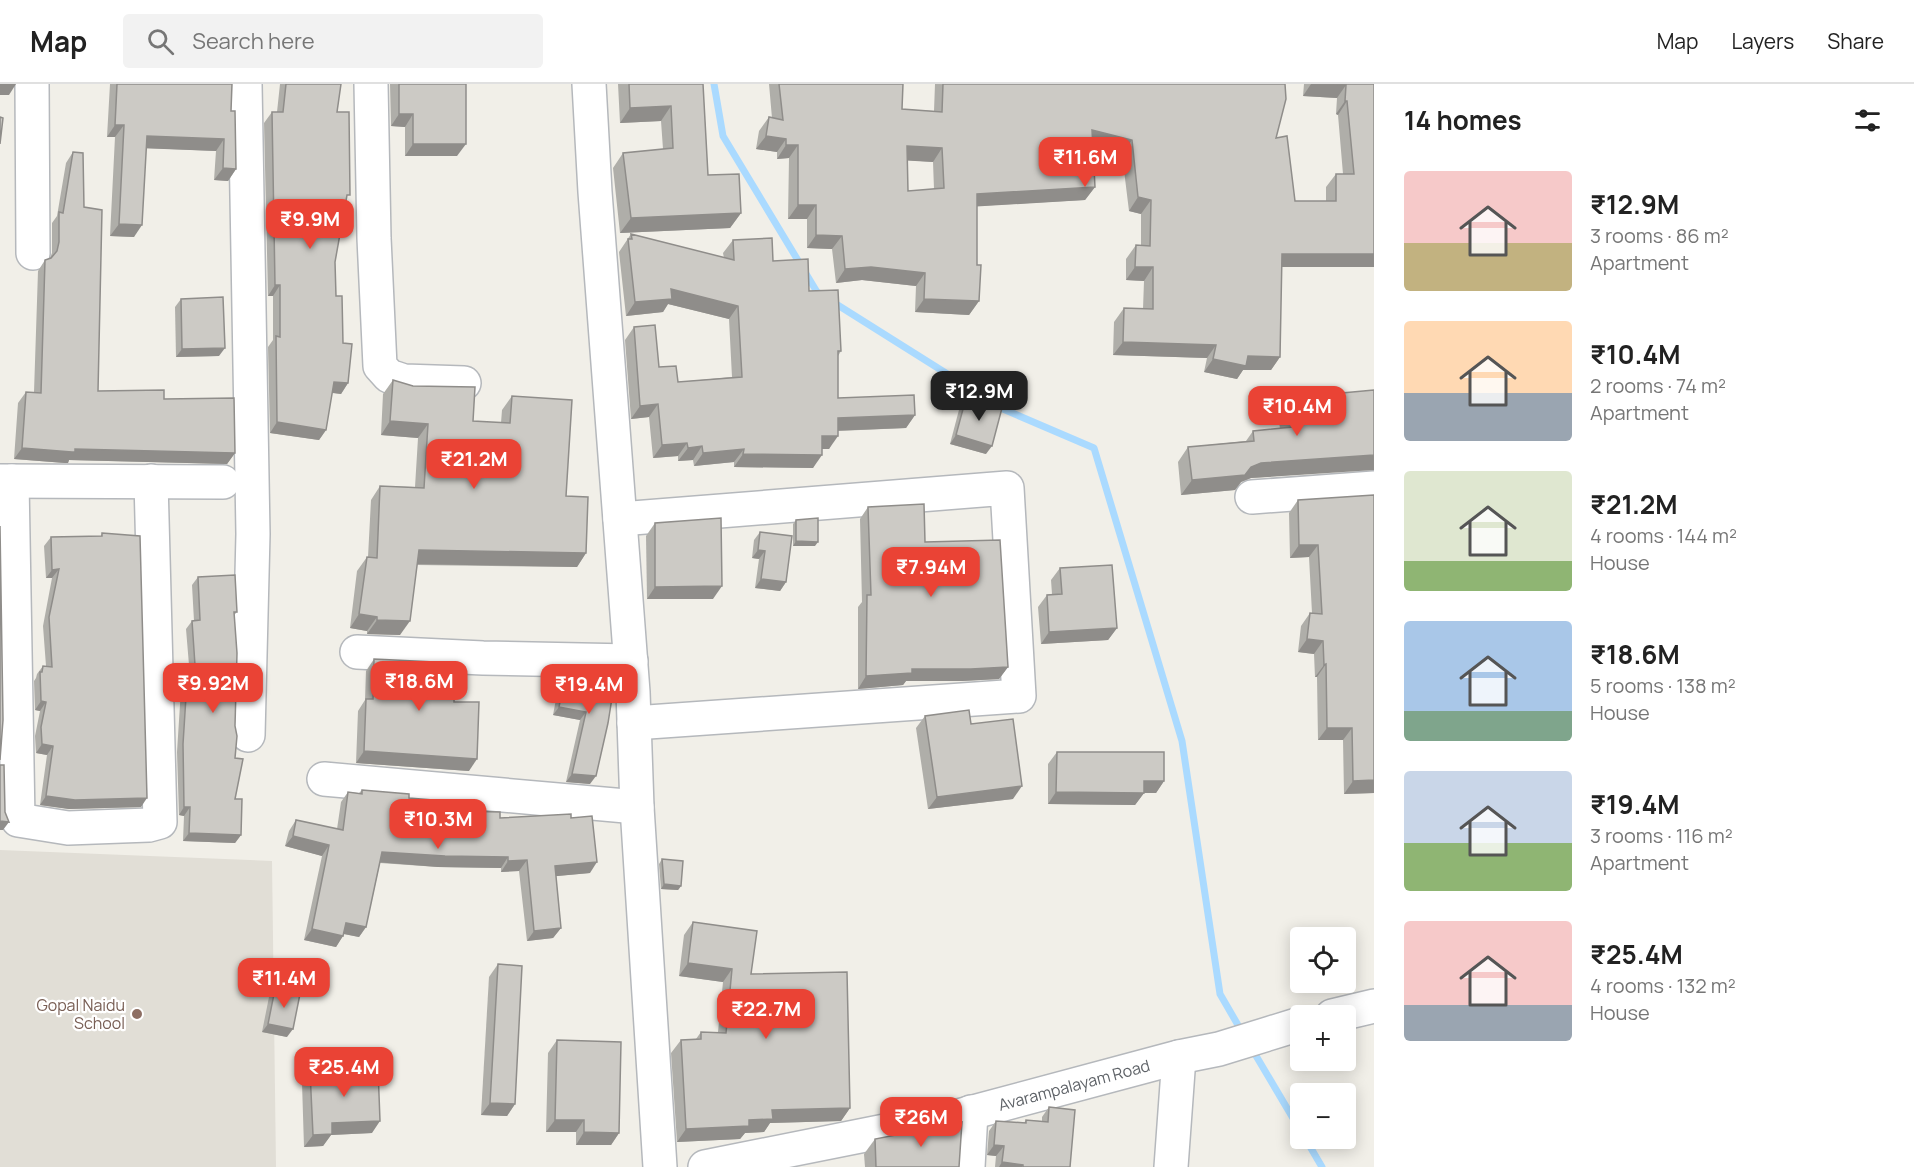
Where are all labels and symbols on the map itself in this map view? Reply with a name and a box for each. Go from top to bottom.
pin: ₹11.6M [1036,137,1134,188]
pin: ₹9.9M [268,199,352,250]
pin: ₹12.9M [930,371,1028,422]
pin: ₹10.4M [1248,386,1346,437]
pin: ₹21.2M [425,439,523,490]
pin: ₹7.94M [882,547,980,598]
pin: ₹18.6M [370,661,468,712]
pin: ₹9.92M [164,663,262,714]
pin: ₹19.4M [540,664,638,715]
pin: ₹10.3M [389,799,487,850]
pin: ₹11.4M [235,958,333,1009]
pin: ₹22.7M [717,989,815,1040]
place label: Gopal Naidu School [36,994,125,1034]
marker: Gopal Naidu School [130,1007,144,1021]
pin: ₹25.4M [295,1047,393,1098]
street label: Avarampalayam Road [996,1054,1152,1116]
pin: ₹26M [885,1097,957,1148]

